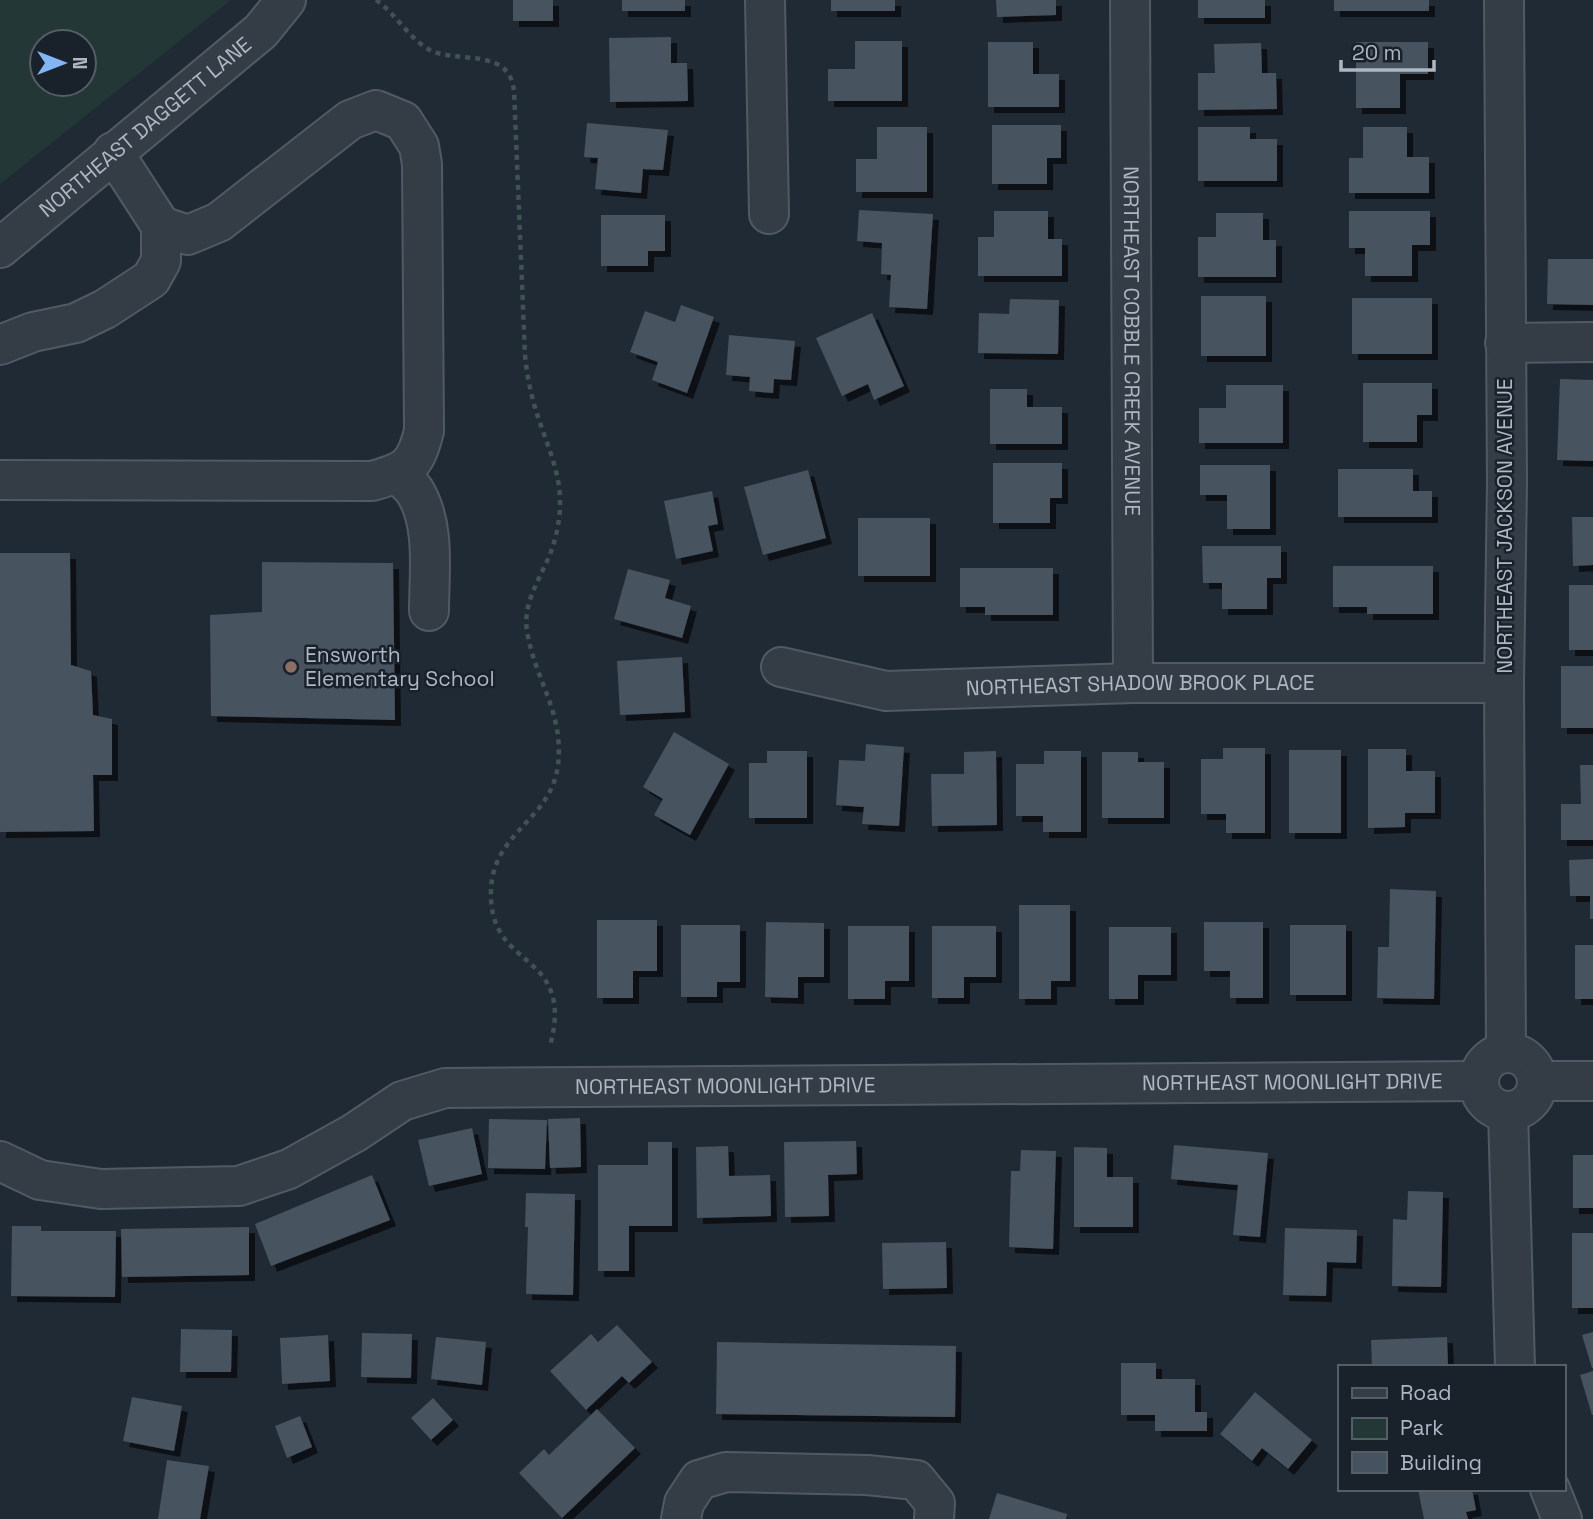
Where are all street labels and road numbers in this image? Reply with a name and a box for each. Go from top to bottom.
street label: NORTHEAST DAGGETT LANE [35,30,257,222]
street label: NORTHEAST COBBLE CREEK AVENUE [1118,166,1146,516]
street label: NORTHEAST JACKSON AVENUE [1491,378,1518,674]
street label: NORTHEAST SHADOW BROOK PLACE [965,669,1315,701]
street label: NORTHEAST MOONLIGHT DRIVE [1142,1067,1443,1096]
street label: NORTHEAST MOONLIGHT DRIVE [575,1071,876,1100]

